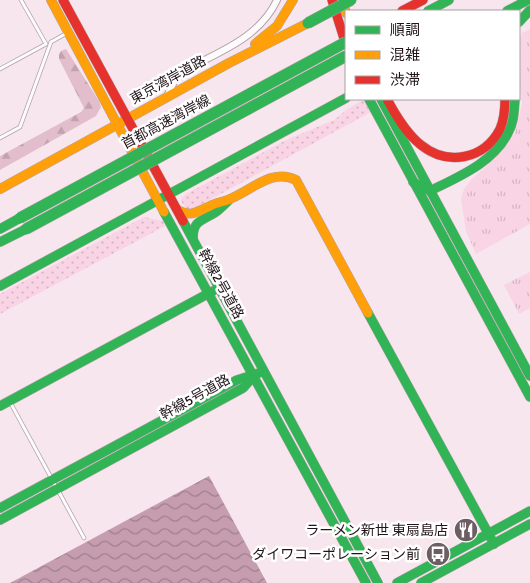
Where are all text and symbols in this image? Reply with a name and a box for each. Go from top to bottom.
legend [345,10,520,100]
text: 順調 [390,21,420,39]
text: 混雑 [390,46,420,64]
street label: 東京湾岸道路 [127,52,209,108]
text: 渋滞 [390,71,420,89]
street label: 首都高速湾岸線 [119,91,213,153]
street label: 幹線2号道路 [195,246,247,322]
street label: 幹線5号道路 [157,371,233,423]
restaurant icon: ラーメン新世 東扇島店 [453,517,479,543]
place label: ラーメン新世 東扇島店 [305,522,448,539]
bus stop icon: ダイワコーポレーション前 [425,541,451,567]
place label: ダイワコーポレーション前 [252,546,420,563]

